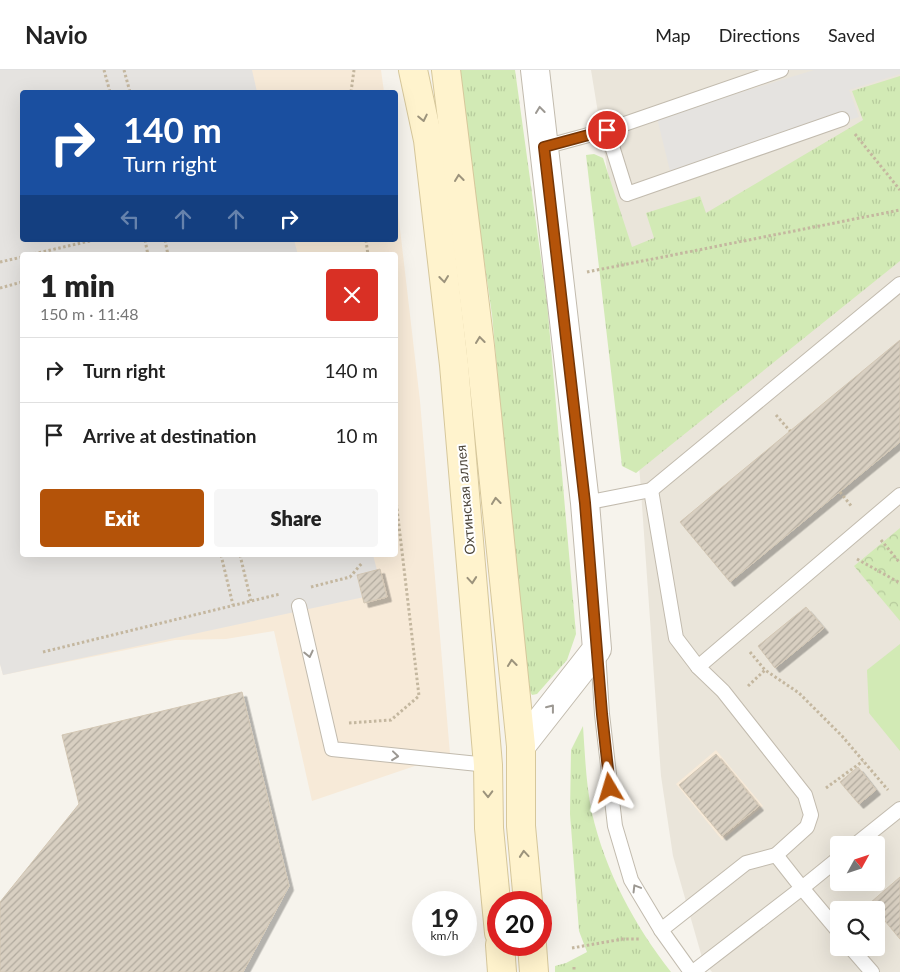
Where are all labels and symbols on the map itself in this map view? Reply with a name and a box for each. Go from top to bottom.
one-way arrow [535,105,546,113]
pin [586,109,628,151]
one-way arrow [417,113,428,122]
one-way arrow [454,174,465,182]
one-way arrow [438,275,449,283]
one-way arrow [475,335,486,343]
street label: Охтинская аллея [452,444,478,556]
one-way arrow [491,497,502,505]
one-way arrow [467,576,478,584]
one-way arrow [303,649,314,658]
one-way arrow [507,659,518,667]
one-way arrow [545,704,554,714]
one-way arrow [392,750,400,761]
position arrow [583,761,635,813]
one-way arrow [483,790,493,798]
north arrow [830,836,885,891]
one-way arrow [518,850,529,858]
one-way arrow [633,884,642,893]
speed limit sign: 20 [487,891,552,956]

